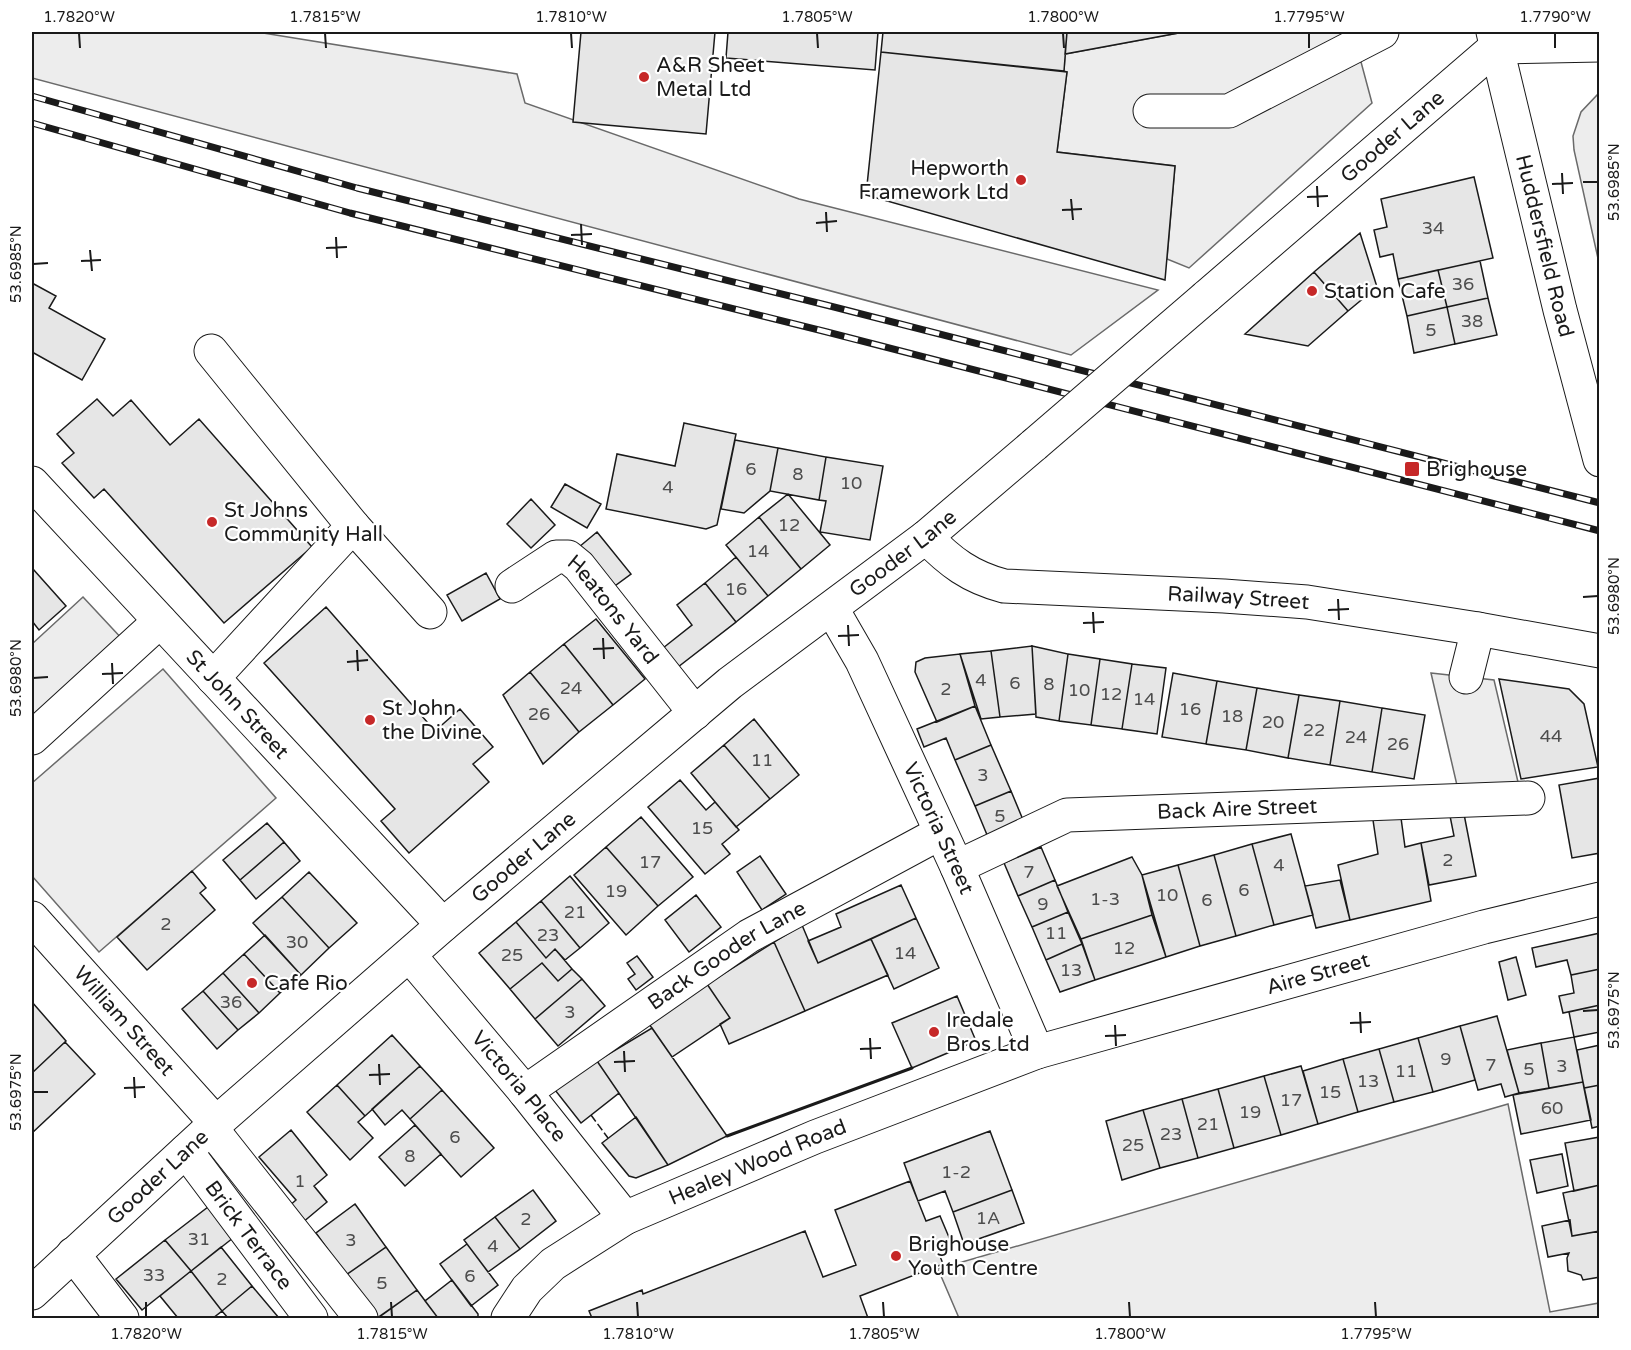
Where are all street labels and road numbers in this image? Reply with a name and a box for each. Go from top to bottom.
street label: Gooder Lane [1336,85,1450,188]
street label: Huddersfield Road [1510,152,1579,340]
street label: Gooder Lane [844,505,962,603]
street label: Heatons Yard [562,550,664,669]
street label: Railway Street [1167,581,1310,615]
street label: St John Street [181,645,294,764]
street label: Victoria Street [897,759,979,898]
street label: Back Aire Street [1157,794,1318,825]
street label: Gooder Lane [467,806,581,909]
street label: Back Gooder Lane [643,896,810,1016]
street label: Aire Street [1264,948,1372,1000]
street label: William Street [68,961,179,1081]
street label: Victoria Place [466,1026,572,1147]
street label: Healey Wood Road [665,1114,850,1211]
street label: Gooder Lane [102,1124,214,1230]
street label: Brick Terrace [200,1176,298,1295]

